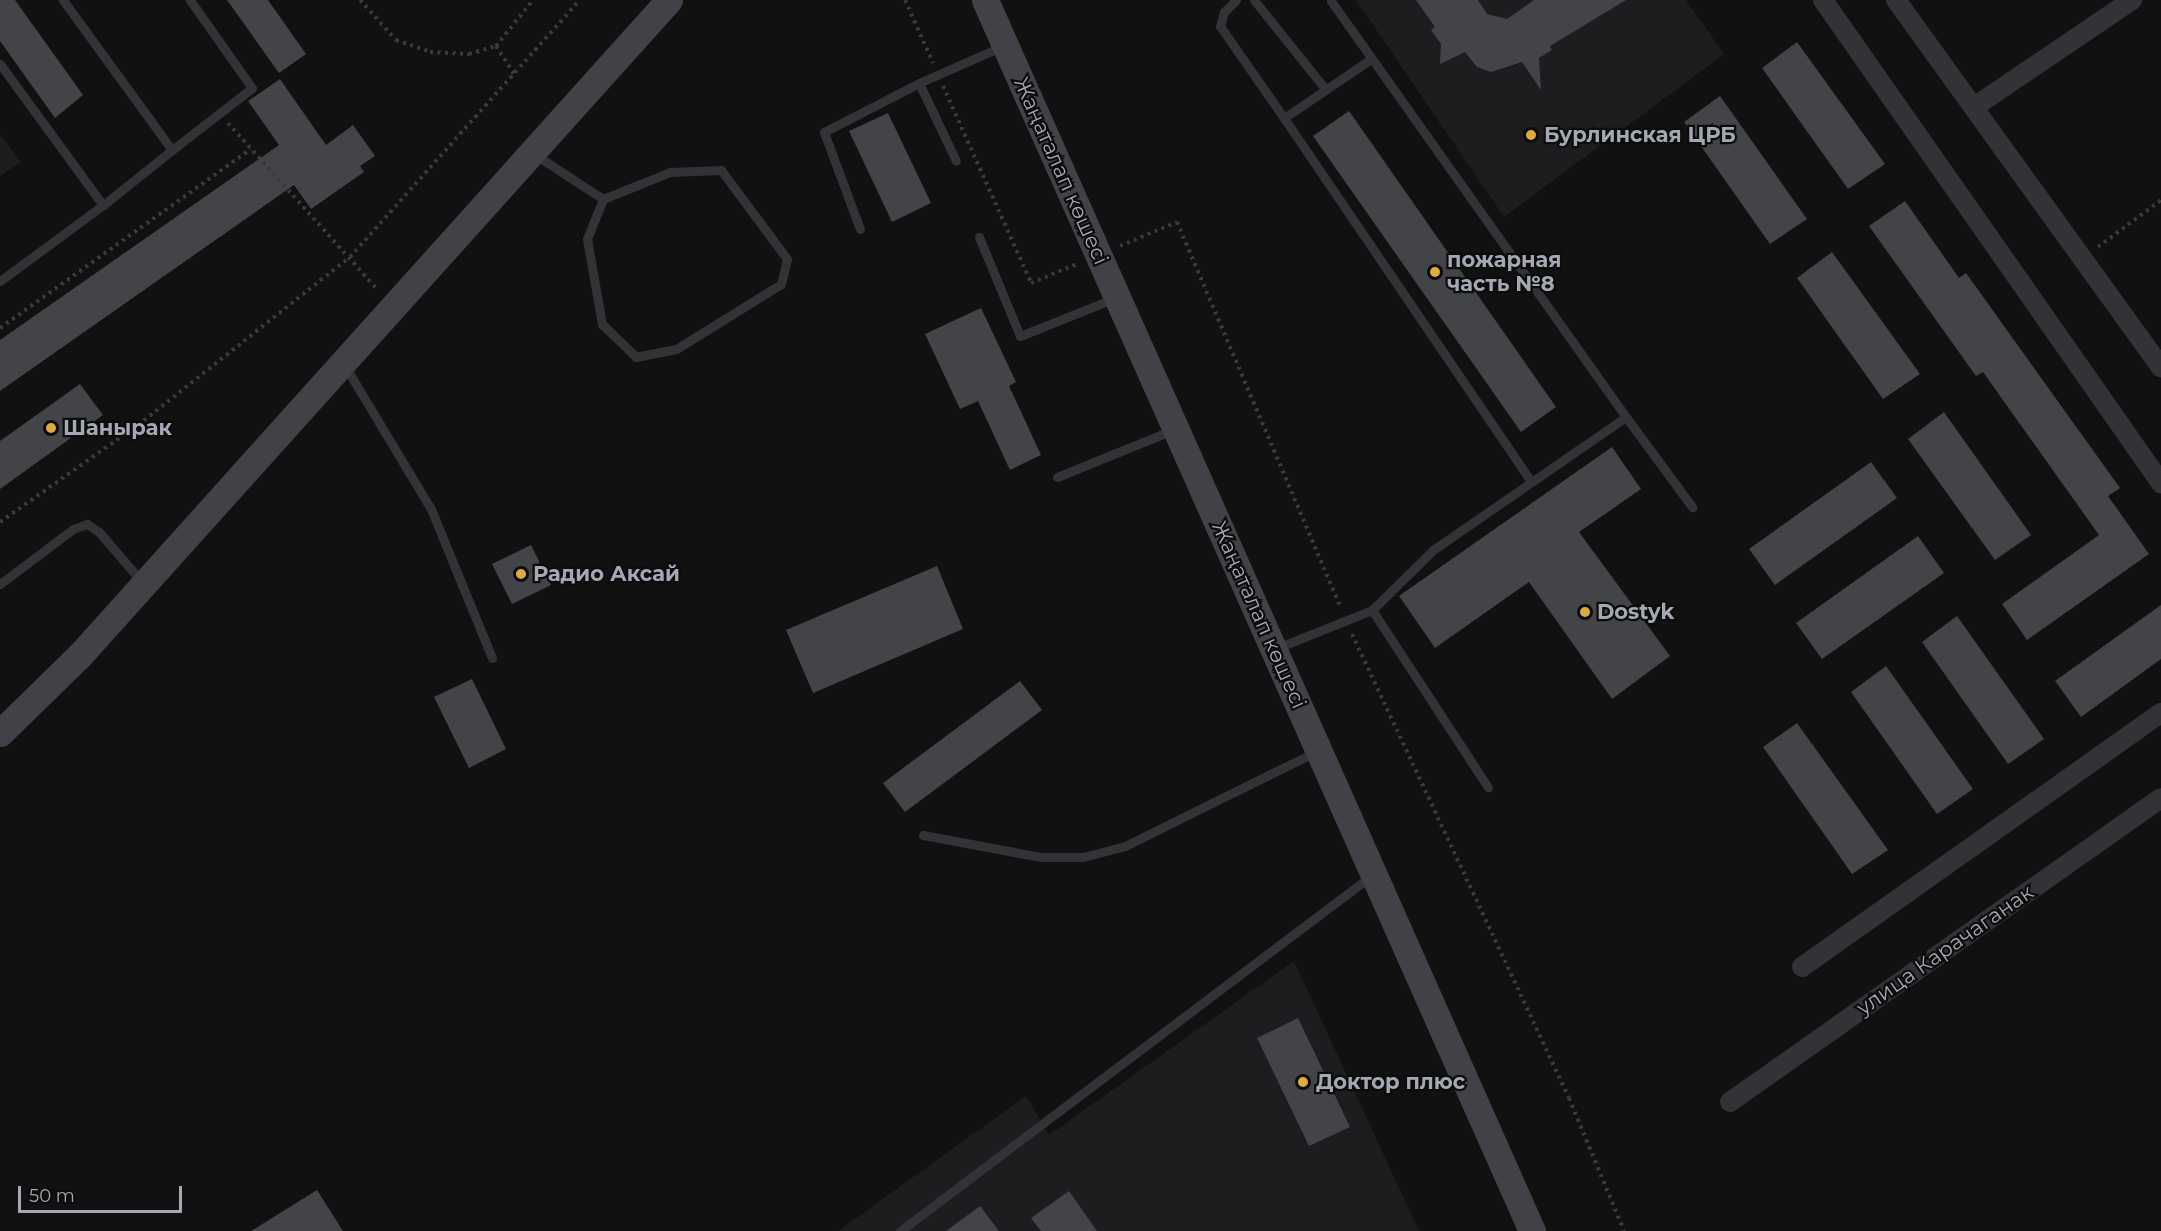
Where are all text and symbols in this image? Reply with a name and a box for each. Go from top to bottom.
street label: Жаңаталап көшесі [1008,73,1114,269]
place label: Бурлинская ЦРБ [1544,122,1736,148]
marker: Бурлинская ЦРБ [1522,126,1540,144]
place label: пожарная часть №8 [1447,247,1561,297]
marker: пожарная часть №8 [1428,265,1442,279]
place label: Шанырак [63,415,172,441]
marker: Шанырак [44,421,58,435]
street label: Жаңаталап көшесі [1206,517,1312,713]
place label: Радио Аксай [533,561,680,587]
marker: Радио Аксай [514,567,528,581]
place label: Dostyk [1597,599,1674,625]
marker: Dostyk [1578,605,1592,619]
street label: улица Карачаганак [1852,879,2038,1021]
place label: Доктор плюс [1316,1069,1465,1095]
marker: Доктор плюс [1294,1073,1312,1091]
scale bar [21,1174,184,1212]
text: 50 m [29,1185,75,1207]

